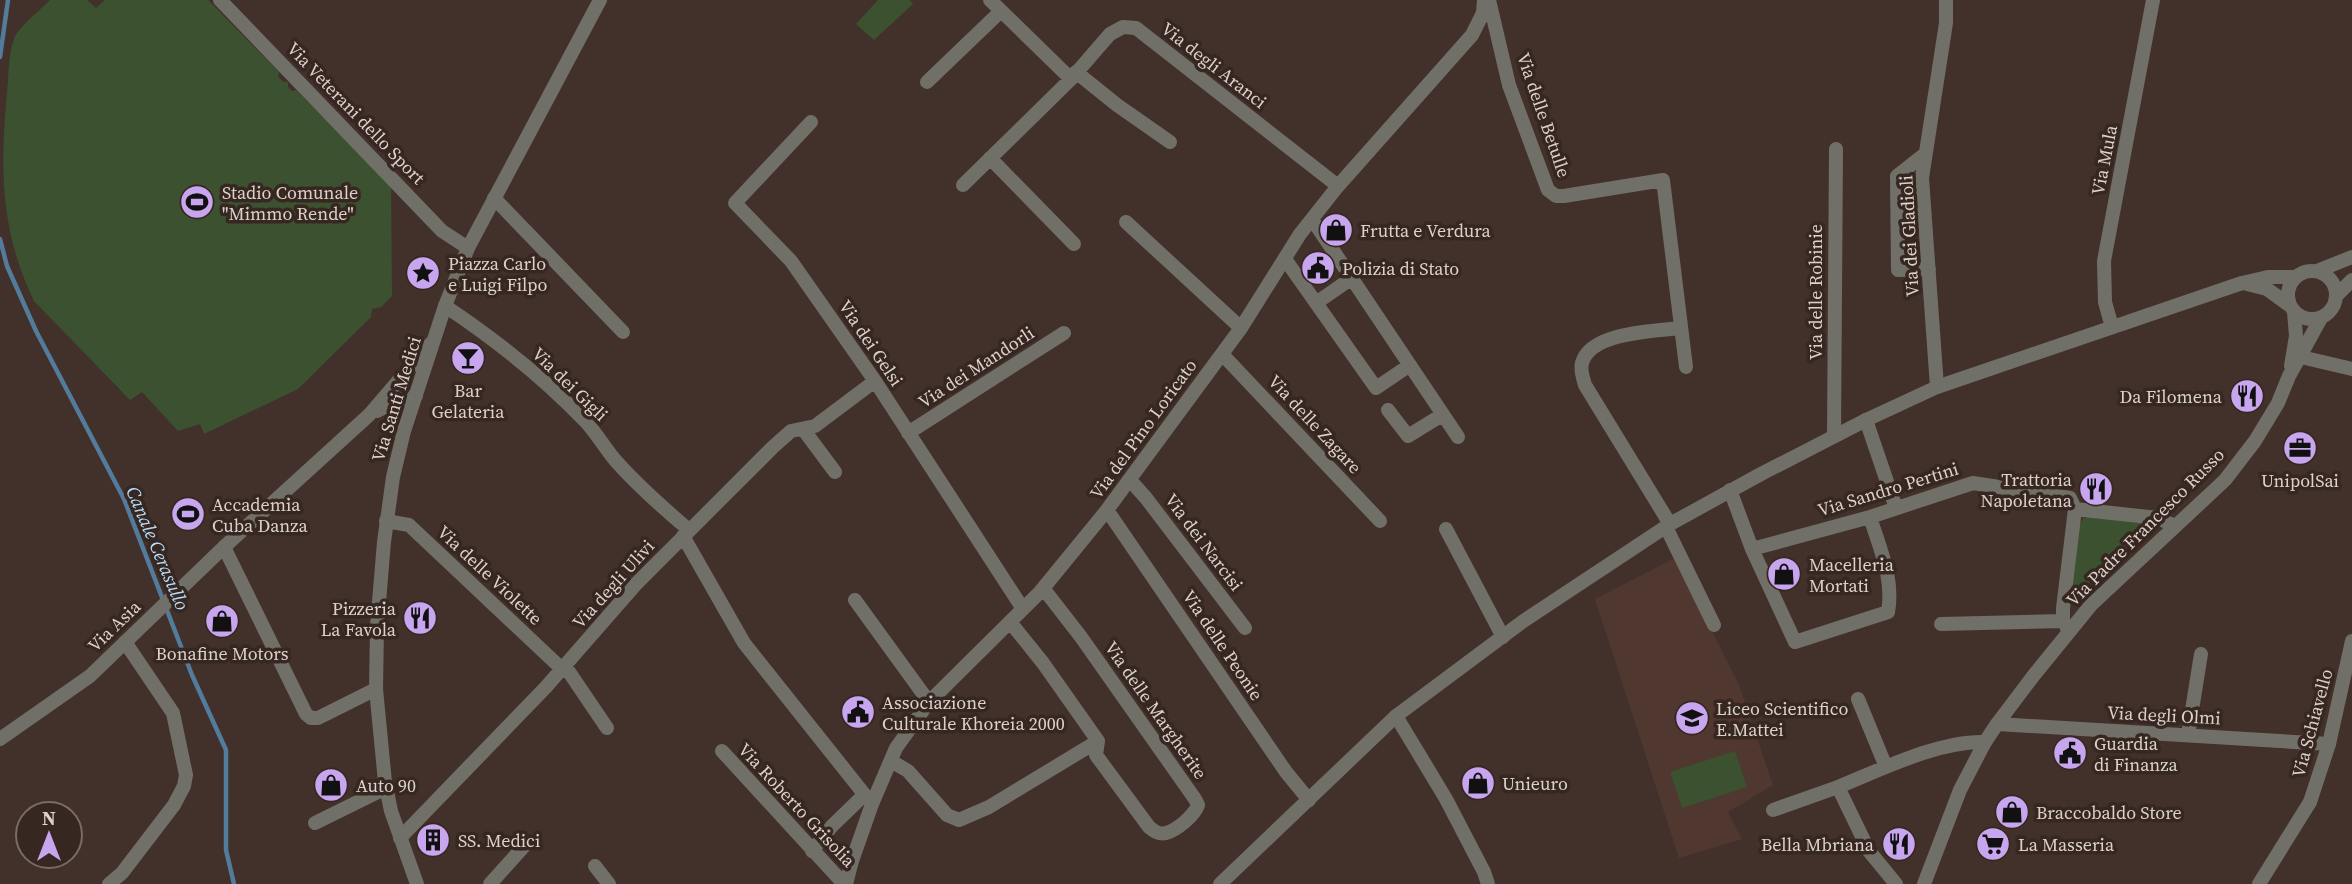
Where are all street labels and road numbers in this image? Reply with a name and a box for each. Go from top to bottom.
street label: Via degli Aranci [1156,16,1272,114]
street label: Via Veterani dello Sport [281,36,431,190]
street label: Via delle Betulle [1511,49,1577,181]
street label: Via Mula [2085,122,2123,197]
street label: Via dei Gladioli [1893,174,1925,298]
street label: Via delle Robinie [1803,224,1828,360]
street label: Via dei Gelsi [833,295,909,391]
street label: Via dei Mandorli [913,320,1039,414]
street label: Via Santi Medici [365,333,427,465]
street label: Via dei Gigli [527,341,613,427]
street label: Via del Pino Loricato [1084,354,1202,504]
street label: Via delle Zagare [1262,369,1368,479]
street label: Via Padre Francesco Russo [2060,442,2230,612]
street label: Via Sandro Pertini [1814,456,1962,522]
street label: Via dei Narcisi [1159,488,1249,596]
street label: Via delle Violette [432,520,548,630]
street label: Via degli Ulivi [566,534,660,634]
street label: Via delle Peonie [1177,585,1269,705]
street label: Via Asia [82,594,147,657]
street label: Via delle Margherite [1099,636,1213,784]
street label: Via Schiavello [2286,666,2339,780]
street label: Via degli Olmi [2107,700,2221,730]
street label: Via Roberto Grisolia [733,737,862,873]

